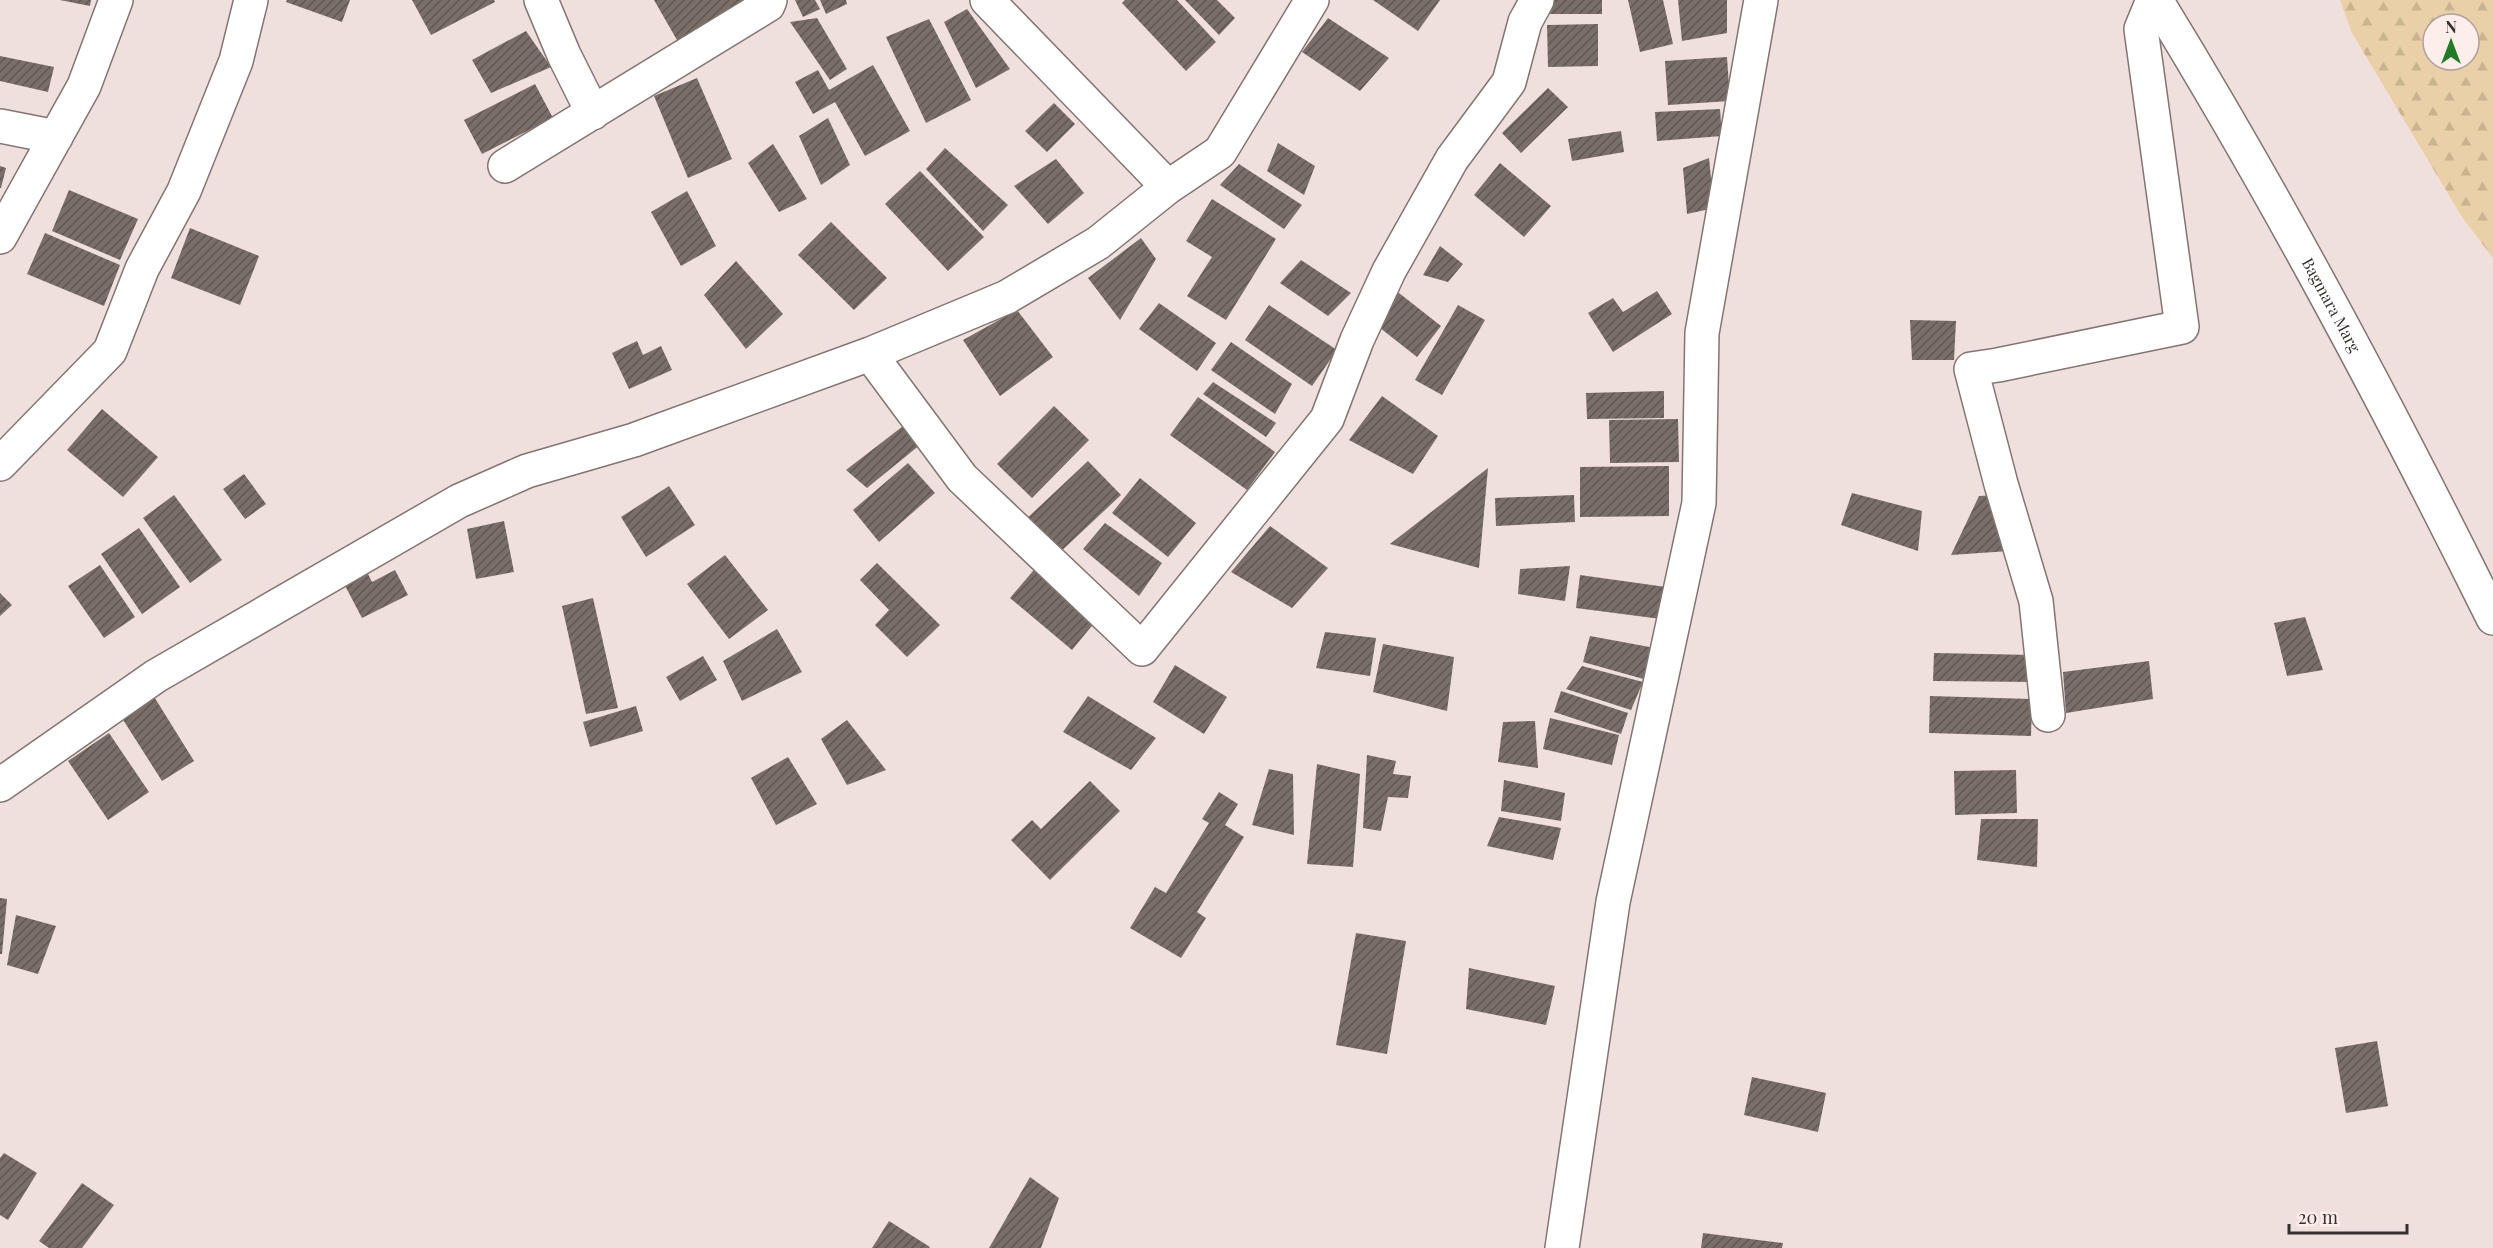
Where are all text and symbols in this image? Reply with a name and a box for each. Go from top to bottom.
north arrow [2421,12,2481,72]
text: N [2445,16,2457,37]
street label: Bagmara Marg [2298,254,2366,356]
scale bar [2289,1197,2408,1235]
text: 20 m [2298,1205,2338,1229]

